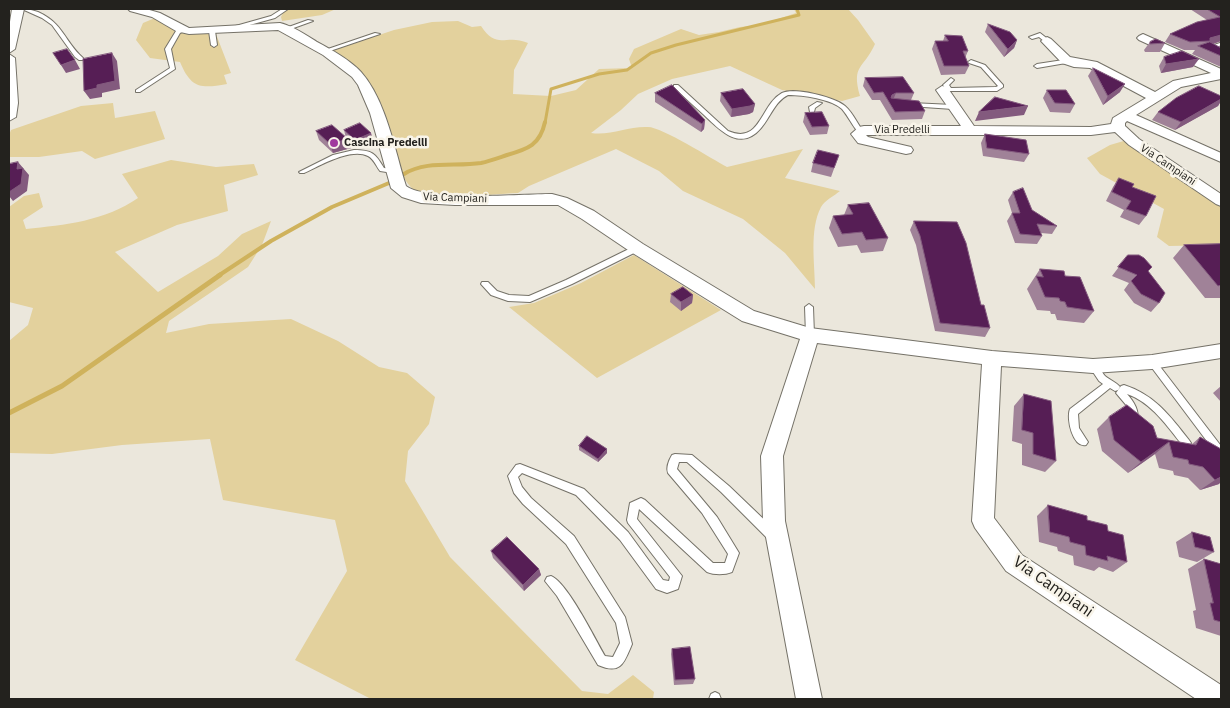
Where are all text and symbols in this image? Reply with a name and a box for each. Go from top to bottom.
street label: Via Predelli [874,123,930,137]
place label: Cascina Predelli [344,136,427,150]
marker: Cascina Predelli [328,137,340,149]
street label: Via Campiani [1138,142,1198,188]
street label: Via Campiani [423,190,487,206]
street label: Via Campiani [1009,552,1097,622]

